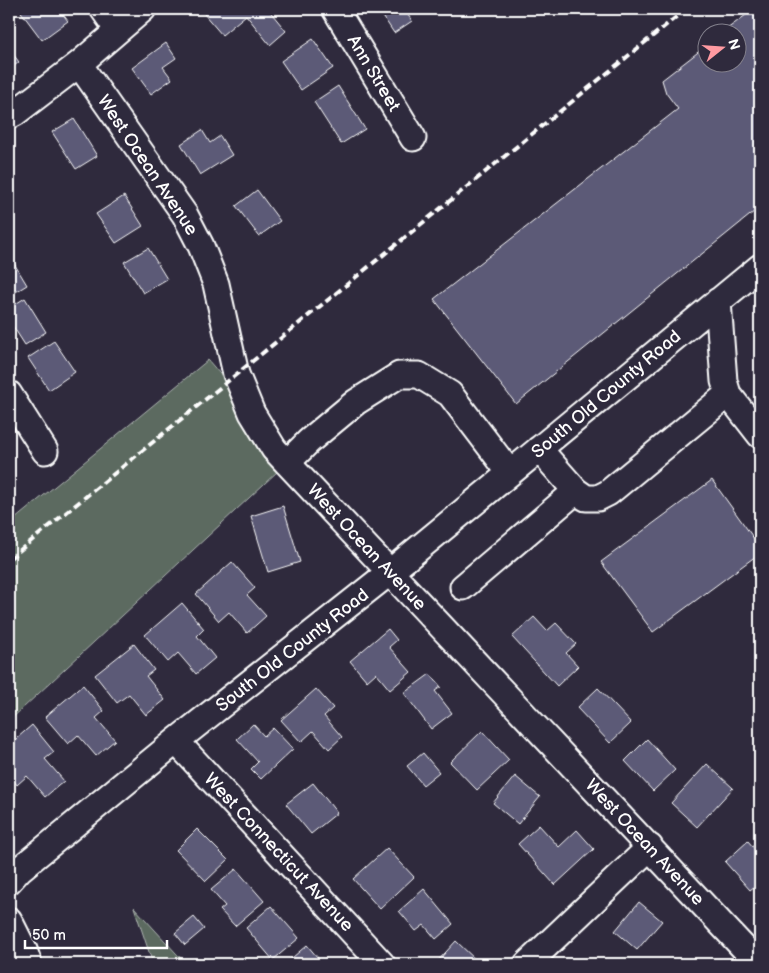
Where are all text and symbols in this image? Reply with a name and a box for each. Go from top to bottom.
north arrow [696,22,746,72]
street label: Ann Street [343,31,405,116]
text: N [724,37,744,52]
street label: West Ocean Avenue [93,91,203,240]
street label: South Old County Road [528,326,685,463]
street label: West Ocean Avenue [303,480,431,615]
street label: South Old County Road [212,584,373,717]
street label: West Connecticut Avenue [200,769,358,936]
street label: West Ocean Avenue [581,775,709,910]
scale bar [25,918,168,950]
text: 50 m [32,926,66,945]

